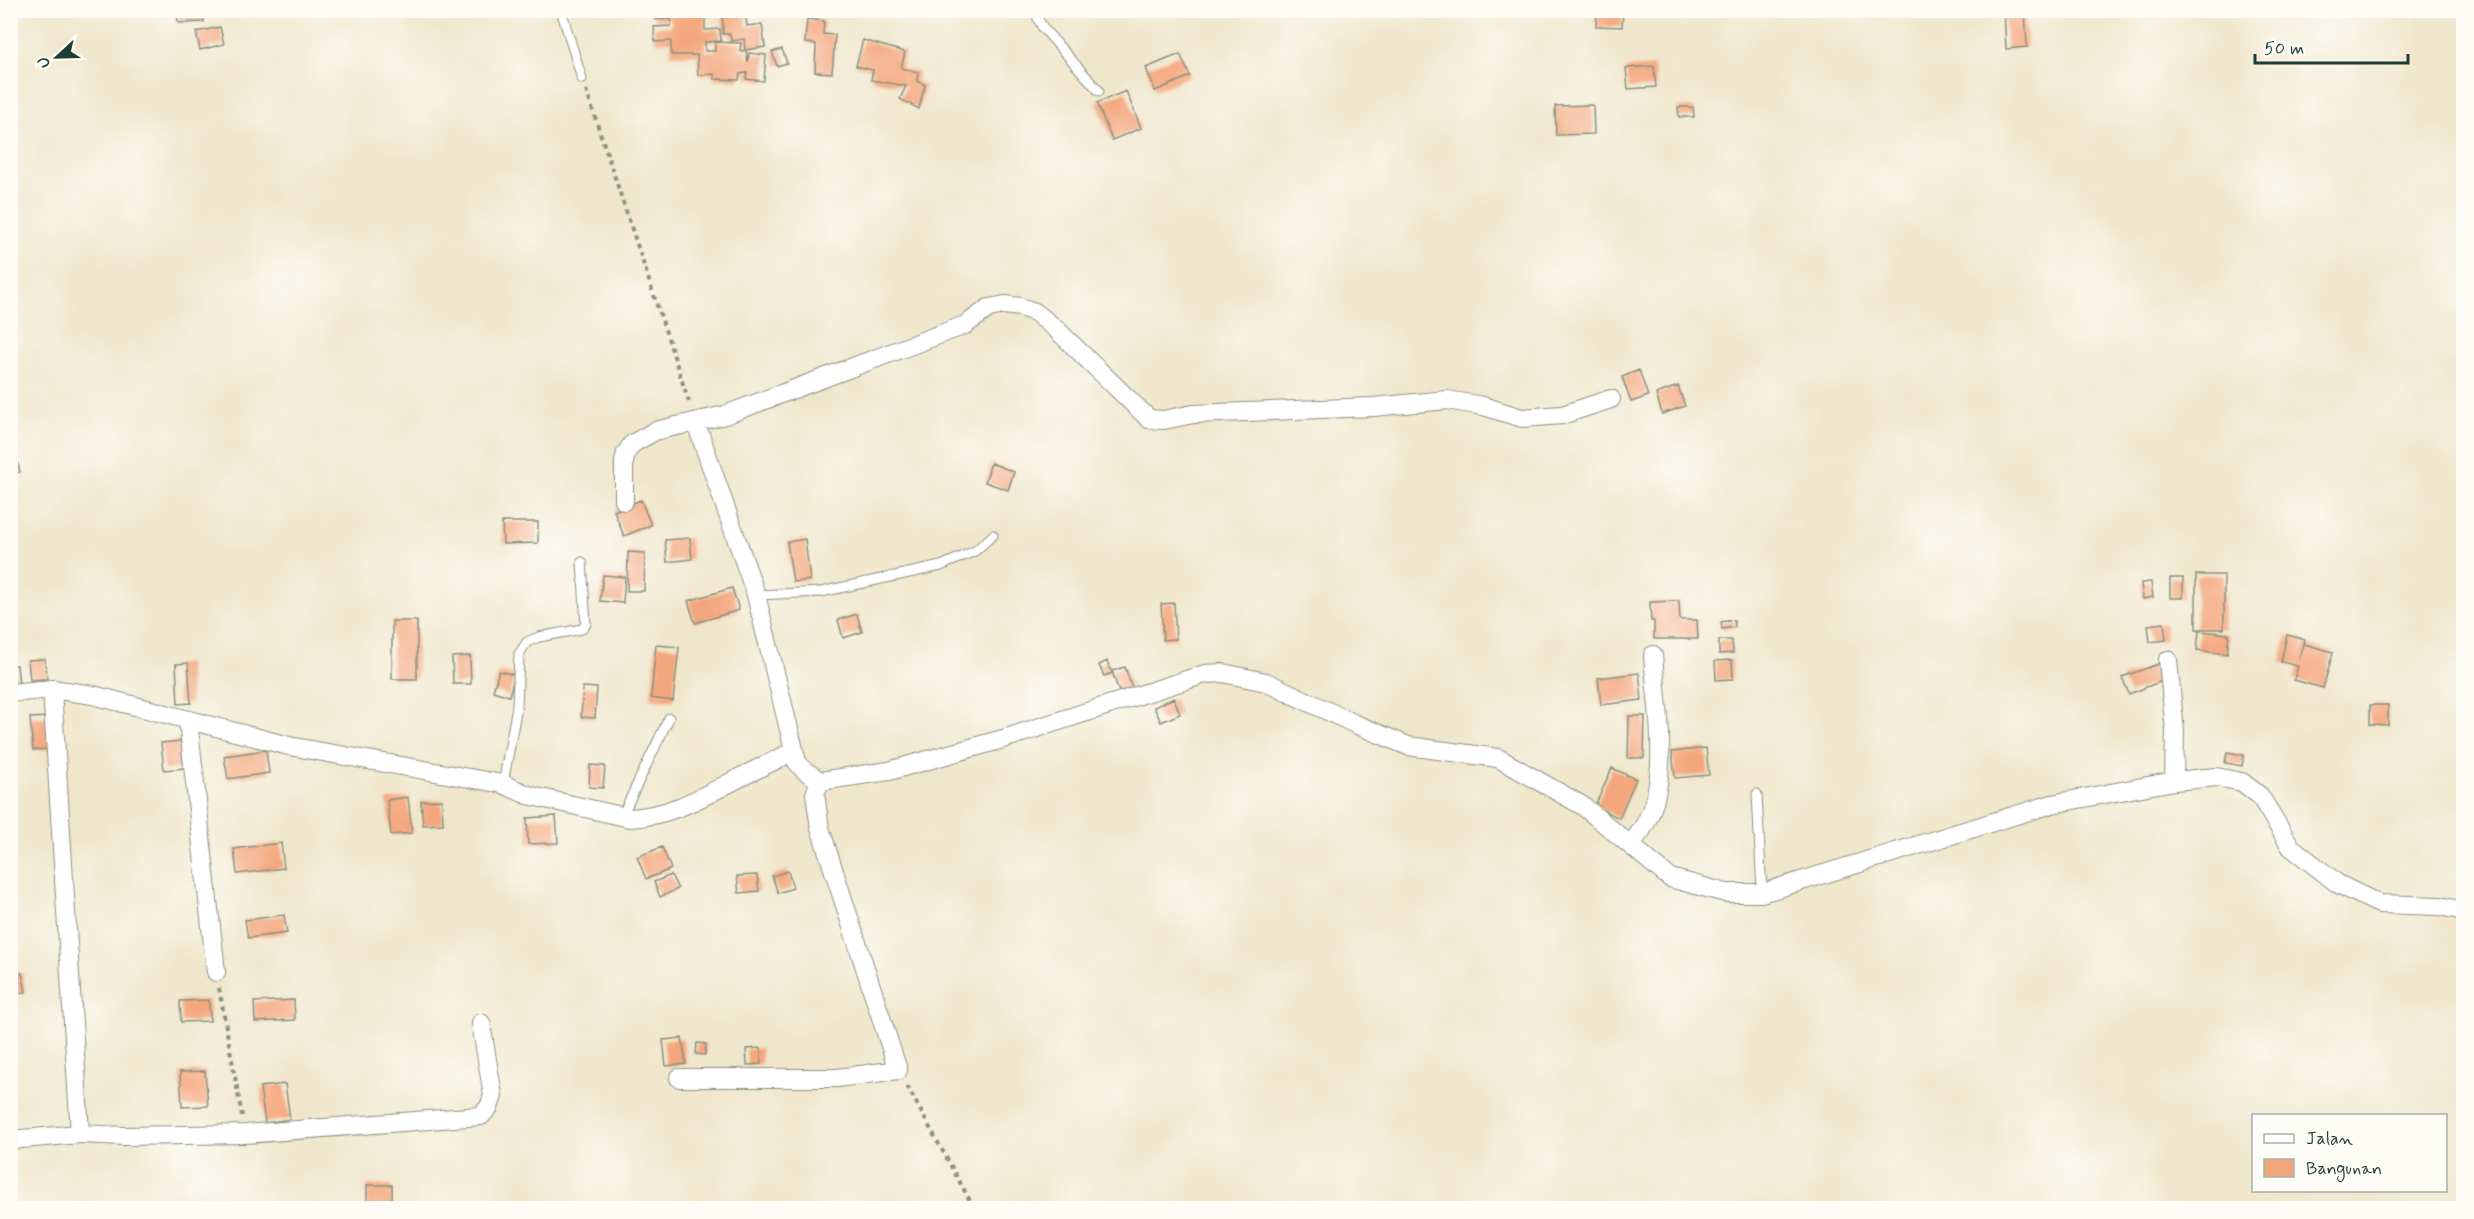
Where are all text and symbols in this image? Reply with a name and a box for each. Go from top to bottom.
north arrow [27,27,87,87]
scale bar [2255,27,2408,65]
text: 50 m [2264,37,2304,61]
text: U [33,53,56,71]
legend [2252,1114,2447,1192]
text: Jalan [2306,1127,2353,1151]
text: Bangunan [2306,1157,2382,1182]

